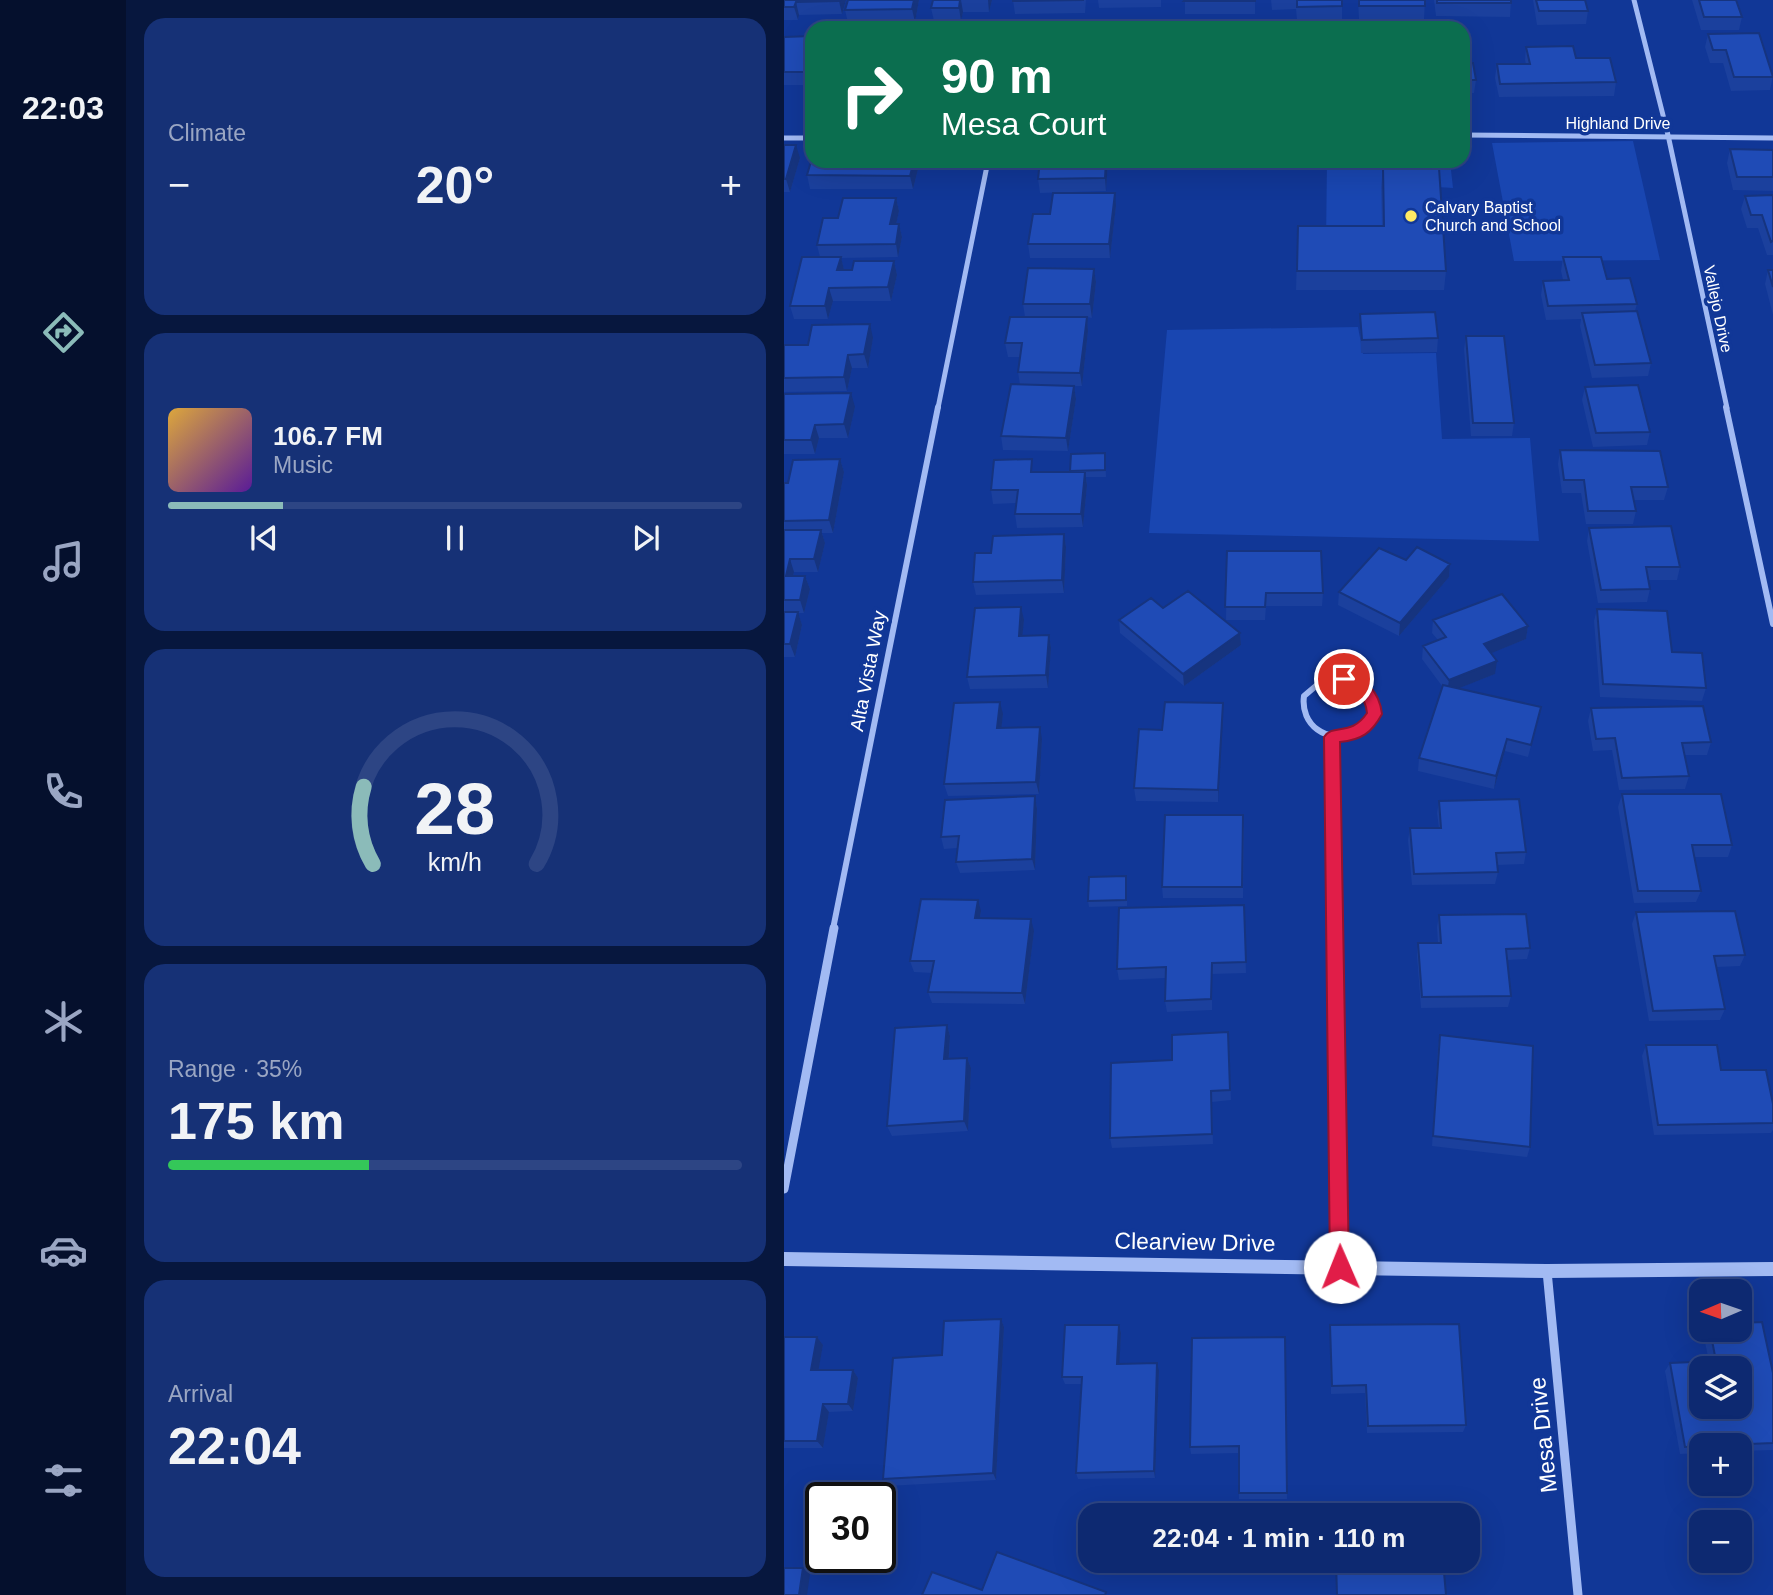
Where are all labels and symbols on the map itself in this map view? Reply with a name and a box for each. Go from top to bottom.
street label: Highland Drive [1566,115,1671,132]
place label: Calvary Baptist Church and School [1425,199,1561,234]
marker: Calvary Baptist Church and School [1403,208,1419,224]
street label: Vallejo Drive [1700,264,1736,354]
street label: Alta Vista Way [846,608,890,733]
pin [1314,649,1374,709]
street label: Clearview Drive [1114,1228,1276,1256]
position arrow [1303,1230,1377,1304]
north arrow [1689,1279,1752,1342]
street label: Mesa Drive [1524,1376,1562,1494]
speed limit sign: 30 [805,1482,896,1573]

